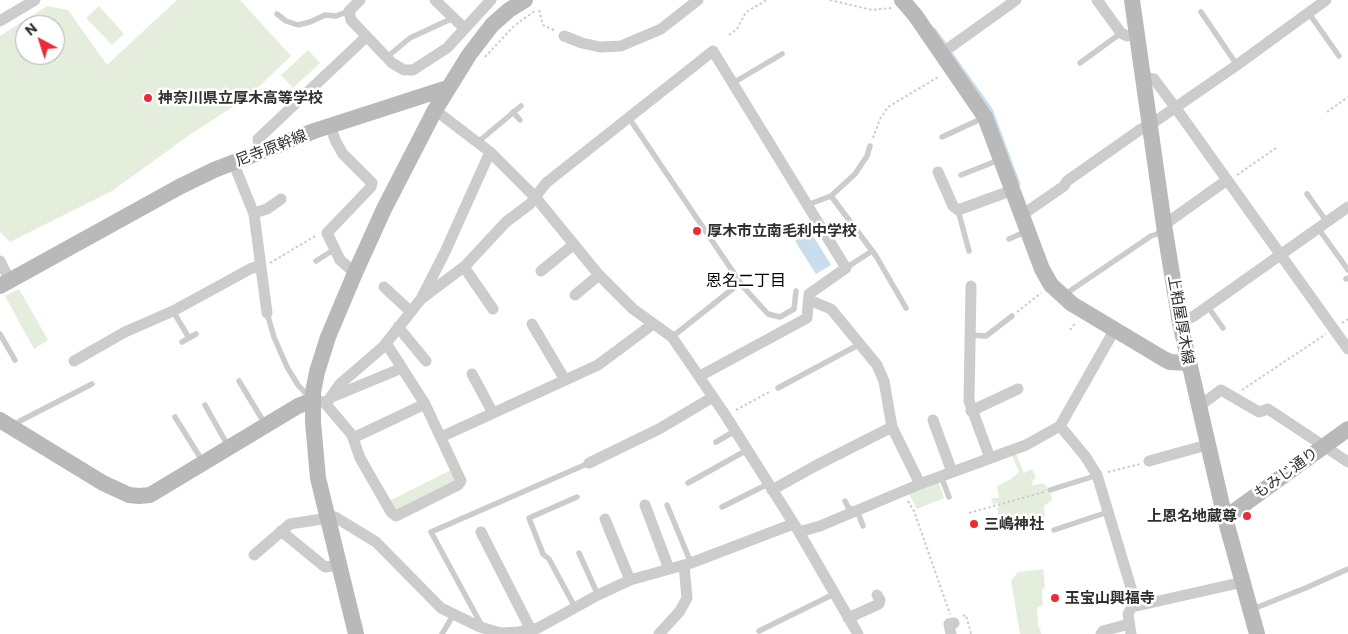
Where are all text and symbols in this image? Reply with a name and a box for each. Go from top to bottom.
north arrow [15,15,65,65]
text: N [21,19,40,39]
place label: 神奈川県立厚木高等学校 [158,89,323,107]
marker: 神奈川県立厚木高等学校 [142,92,154,104]
street label: 尼寺原幹線 [233,126,309,170]
place label: 厚木市立南毛利中学校 [707,222,857,240]
marker: 厚木市立南毛利中学校 [691,225,703,237]
district label: 恩名二丁目 [706,271,786,291]
street label: 上粕屋厚木線 [1164,274,1198,366]
street label: もみじ通り [1250,444,1322,502]
place label: 上恩名地蔵尊 [1147,507,1237,525]
marker: 上恩名地蔵尊 [1241,510,1253,522]
place label: 三嶋神社 [984,515,1044,533]
marker: 三嶋神社 [968,518,980,530]
place label: 玉宝山興福寺 [1065,589,1155,607]
marker: 玉宝山興福寺 [1049,592,1061,604]

